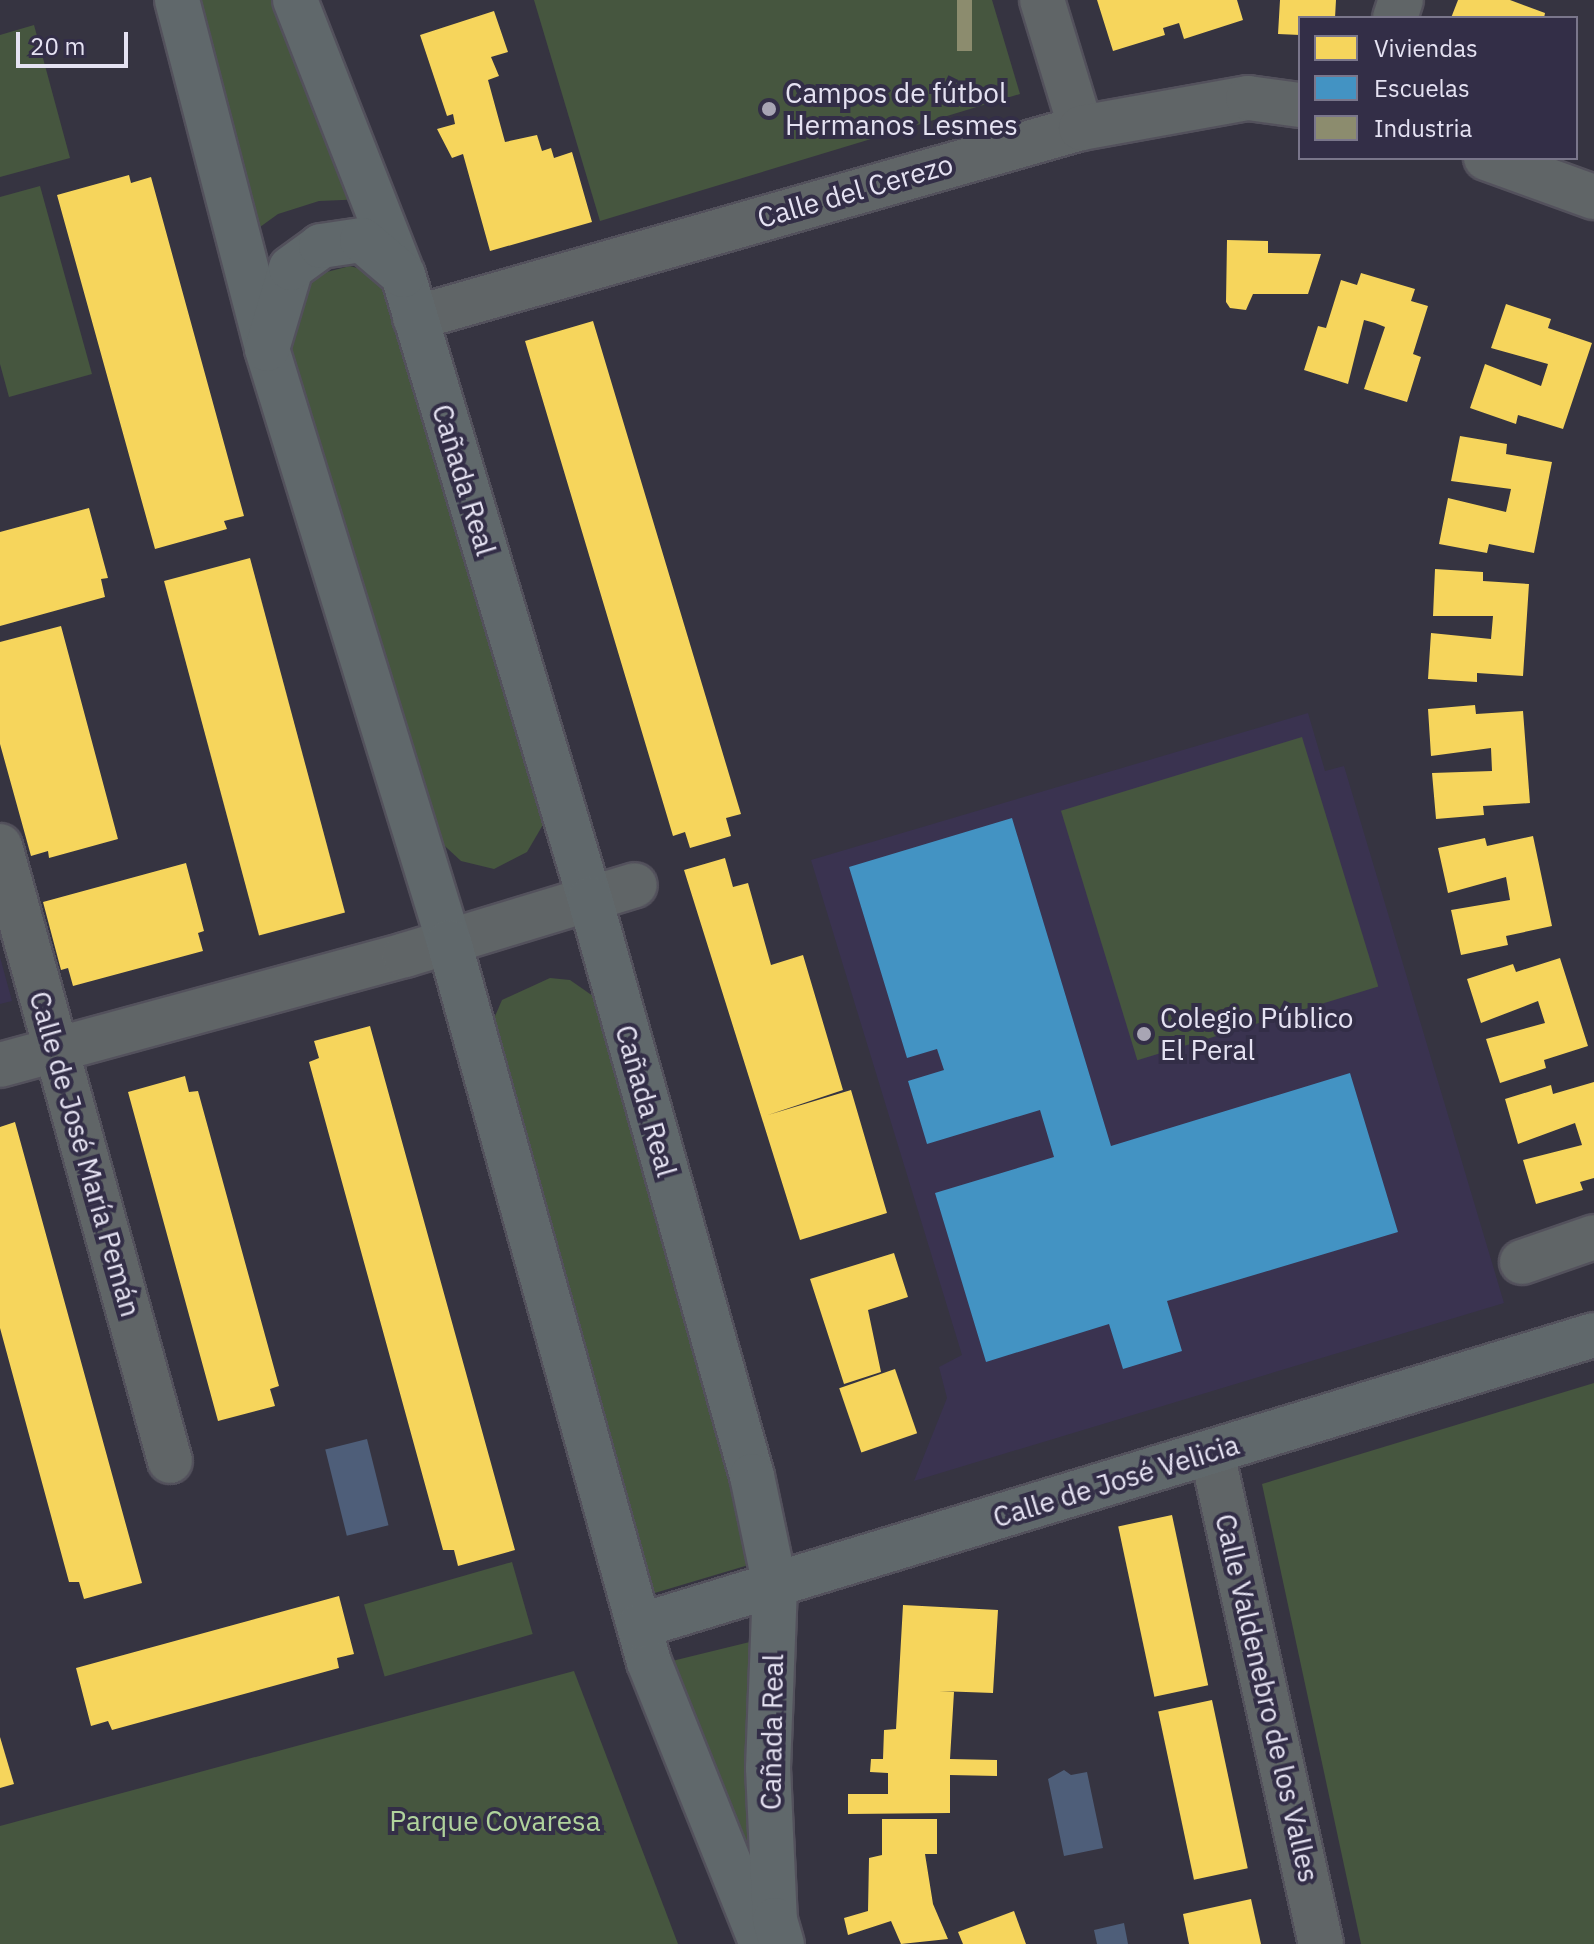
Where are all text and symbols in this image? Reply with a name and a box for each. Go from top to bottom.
scale bar [20,16,132,66]
legend [1298,16,1578,160]
text: 20 m [30,30,85,62]
text: Viviendas [1374,32,1478,64]
text: Escuelas [1374,72,1470,104]
place label: Campos de fútbol Hermanos Lesmes [785,76,1018,142]
marker: Campos de fútbol Hermanos Lesmes [760,100,778,118]
text: Industria [1374,112,1472,144]
street label: Calle del Cerezo [753,147,957,235]
street label: Cañada Real [425,400,503,560]
street label: Calle de José María Pemán [22,987,148,1321]
place label: Colegio Público El Peral [1160,1001,1353,1067]
street label: Cañada Real [608,1021,684,1181]
marker: Colegio Público El Peral [1135,1025,1153,1043]
street label: Calle de José Velicia [989,1428,1243,1534]
street label: Calle Valdenebro de los Valles [1208,1511,1326,1885]
street label: Cañada Real [754,1654,790,1810]
park label: Parque Covaresa [389,1804,601,1838]

